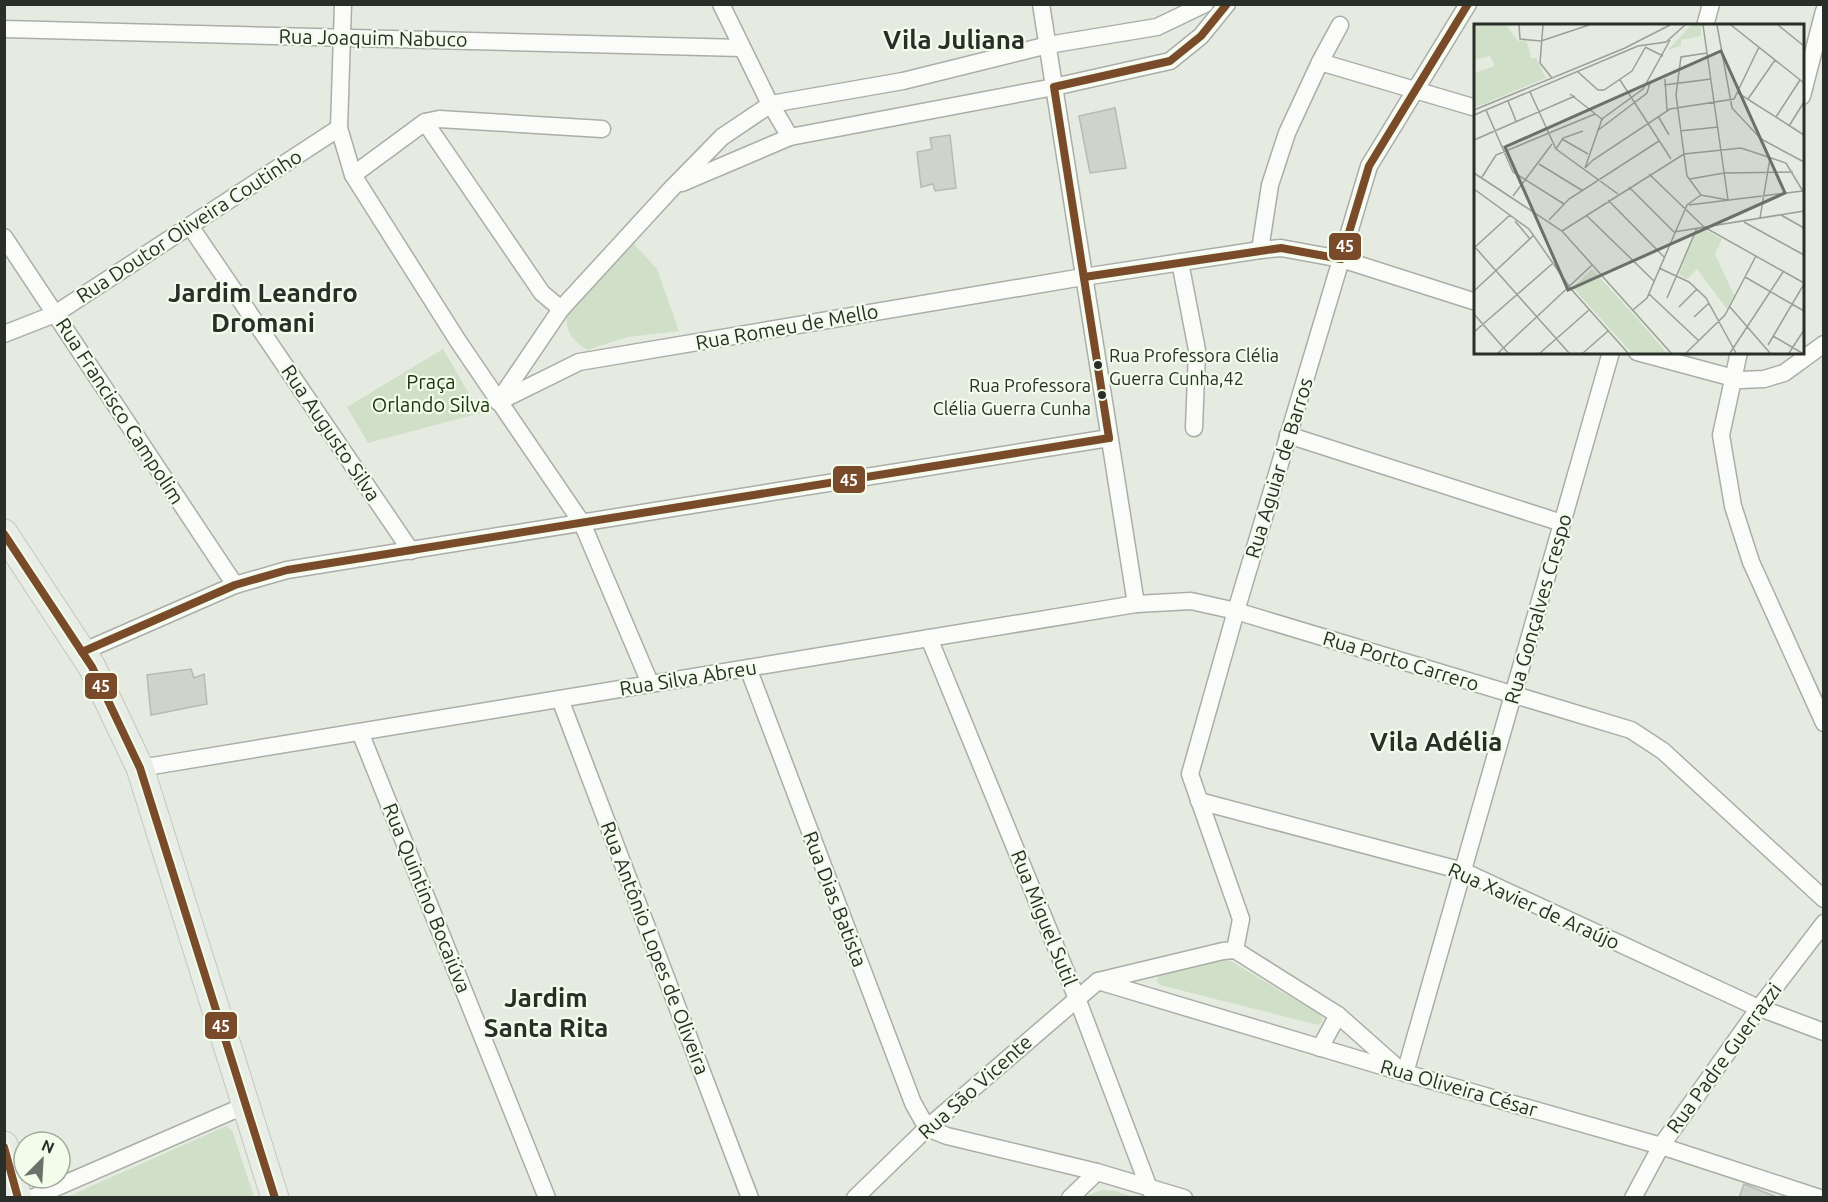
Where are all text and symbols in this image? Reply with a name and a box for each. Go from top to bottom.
street label: Rua Joaquim Nabuco [278,24,468,51]
inset map [1474,24,1804,354]
district label: Vila Juliana [883,25,1025,54]
street label: Rua Doutor Oliveira Coutinho [72,144,306,307]
line badge: 45 [1328,232,1362,261]
text: 45 [1336,237,1354,255]
district label: Jardim Leandro Dromani [168,278,358,337]
street label: Rua Romeu de Mello [694,299,880,354]
street label: Rua Francisco Campolim [52,313,189,508]
place label: Rua Professora Clélia Guerra Cunha,42 [1109,345,1279,388]
marker: Rua Professora Clélia Guerra Cunha,42 [1092,359,1104,371]
street label: Rua Augusto Silva [277,360,386,505]
park label: Praça Orlando Silva [372,370,490,416]
place label: Rua Professora Clélia Guerra Cunha [933,375,1091,418]
street label: Rua Aguiar de Barros [1240,375,1317,561]
marker: Rua Professora Clélia Guerra Cunha [1096,389,1108,401]
line badge: 45 [832,465,866,494]
text: 45 [840,471,858,489]
street label: Rua Gonçalves Crespo [1499,511,1576,707]
street label: Rua Porto Carrero [1320,626,1482,695]
street label: Rua Silva Abreu [618,655,758,700]
line badge: 45 [84,672,118,700]
text: 45 [92,677,110,695]
district label: Vila Adélia [1370,727,1502,756]
street label: Rua Quintino Bocaiúva [379,800,476,996]
street label: Rua Antônio Lopes de Oliveira [596,818,714,1078]
street label: Rua Dias Batista [799,828,872,970]
street label: Rua Miguel Sutil [1007,846,1082,989]
street label: Rua Xavier de Araújo [1445,857,1623,954]
street label: Rua Padre Guerrazzi [1661,978,1786,1137]
district label: Jardim Santa Rita [484,983,608,1042]
line badge: 45 [204,1011,238,1040]
text: 45 [212,1017,230,1035]
street label: Rua São Vicente [913,1030,1036,1144]
street label: Rua Oliveira César [1378,1054,1541,1121]
north arrow [12,1130,72,1190]
text: N [39,1136,57,1157]

